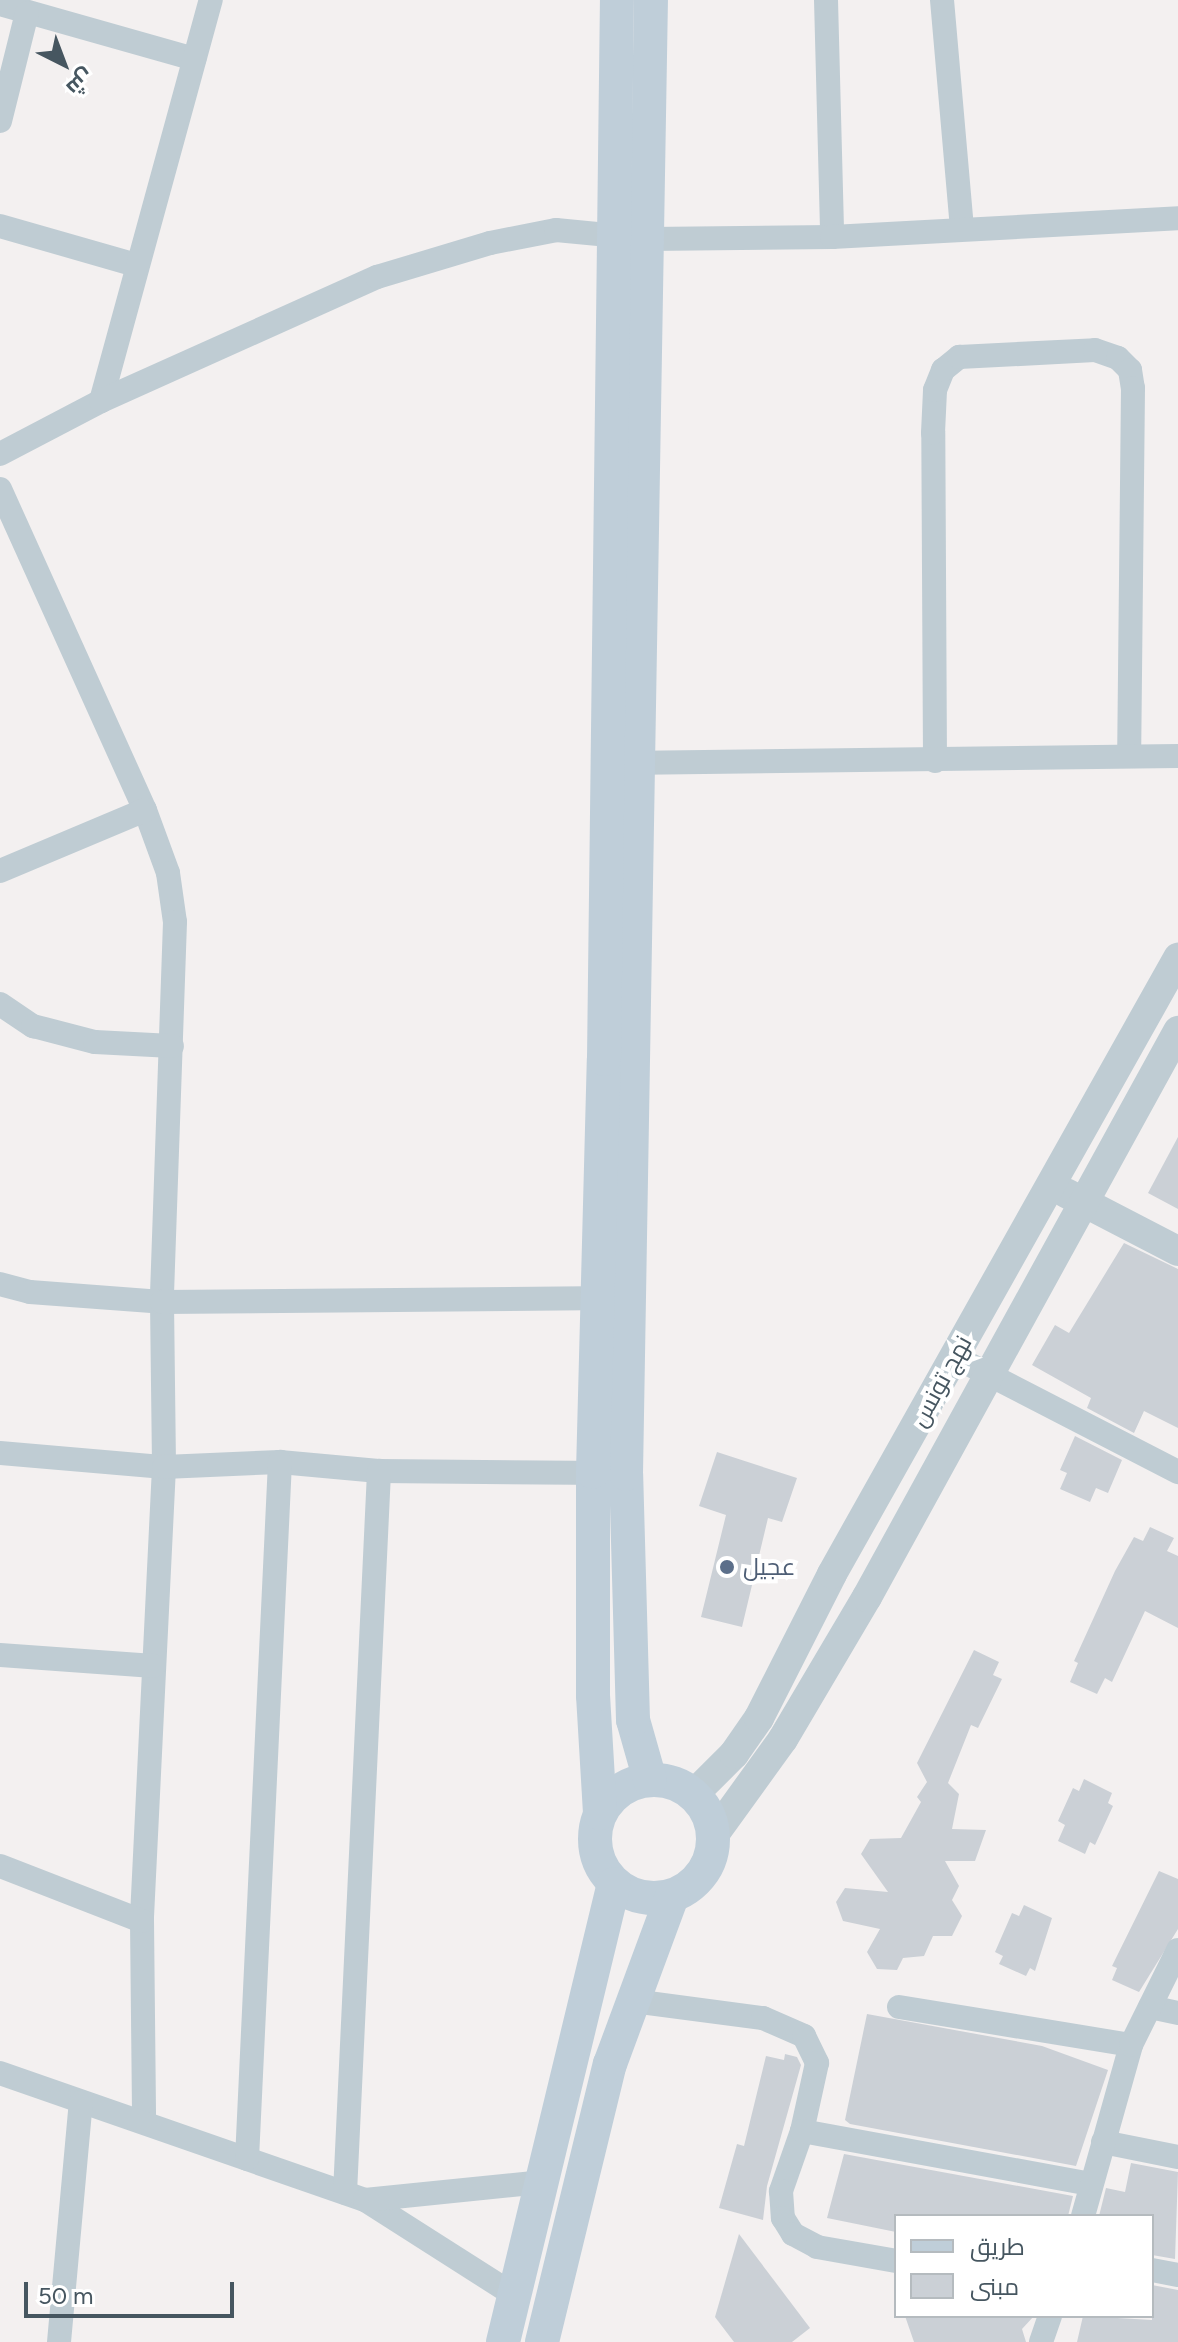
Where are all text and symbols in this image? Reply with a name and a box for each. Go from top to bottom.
north arrow [24,24,104,104]
text: ش [61,63,100,102]
street label: نهج تونس [904,1330,978,1432]
place label: عجيل [743,1553,796,1581]
marker: عجيل [718,1558,736,1576]
legend [894,2214,1154,2318]
text: طريق [970,2232,1025,2261]
scale bar [28,2266,238,2316]
text: مبنى [970,2272,1019,2301]
text: 50 m [38,2281,94,2310]

